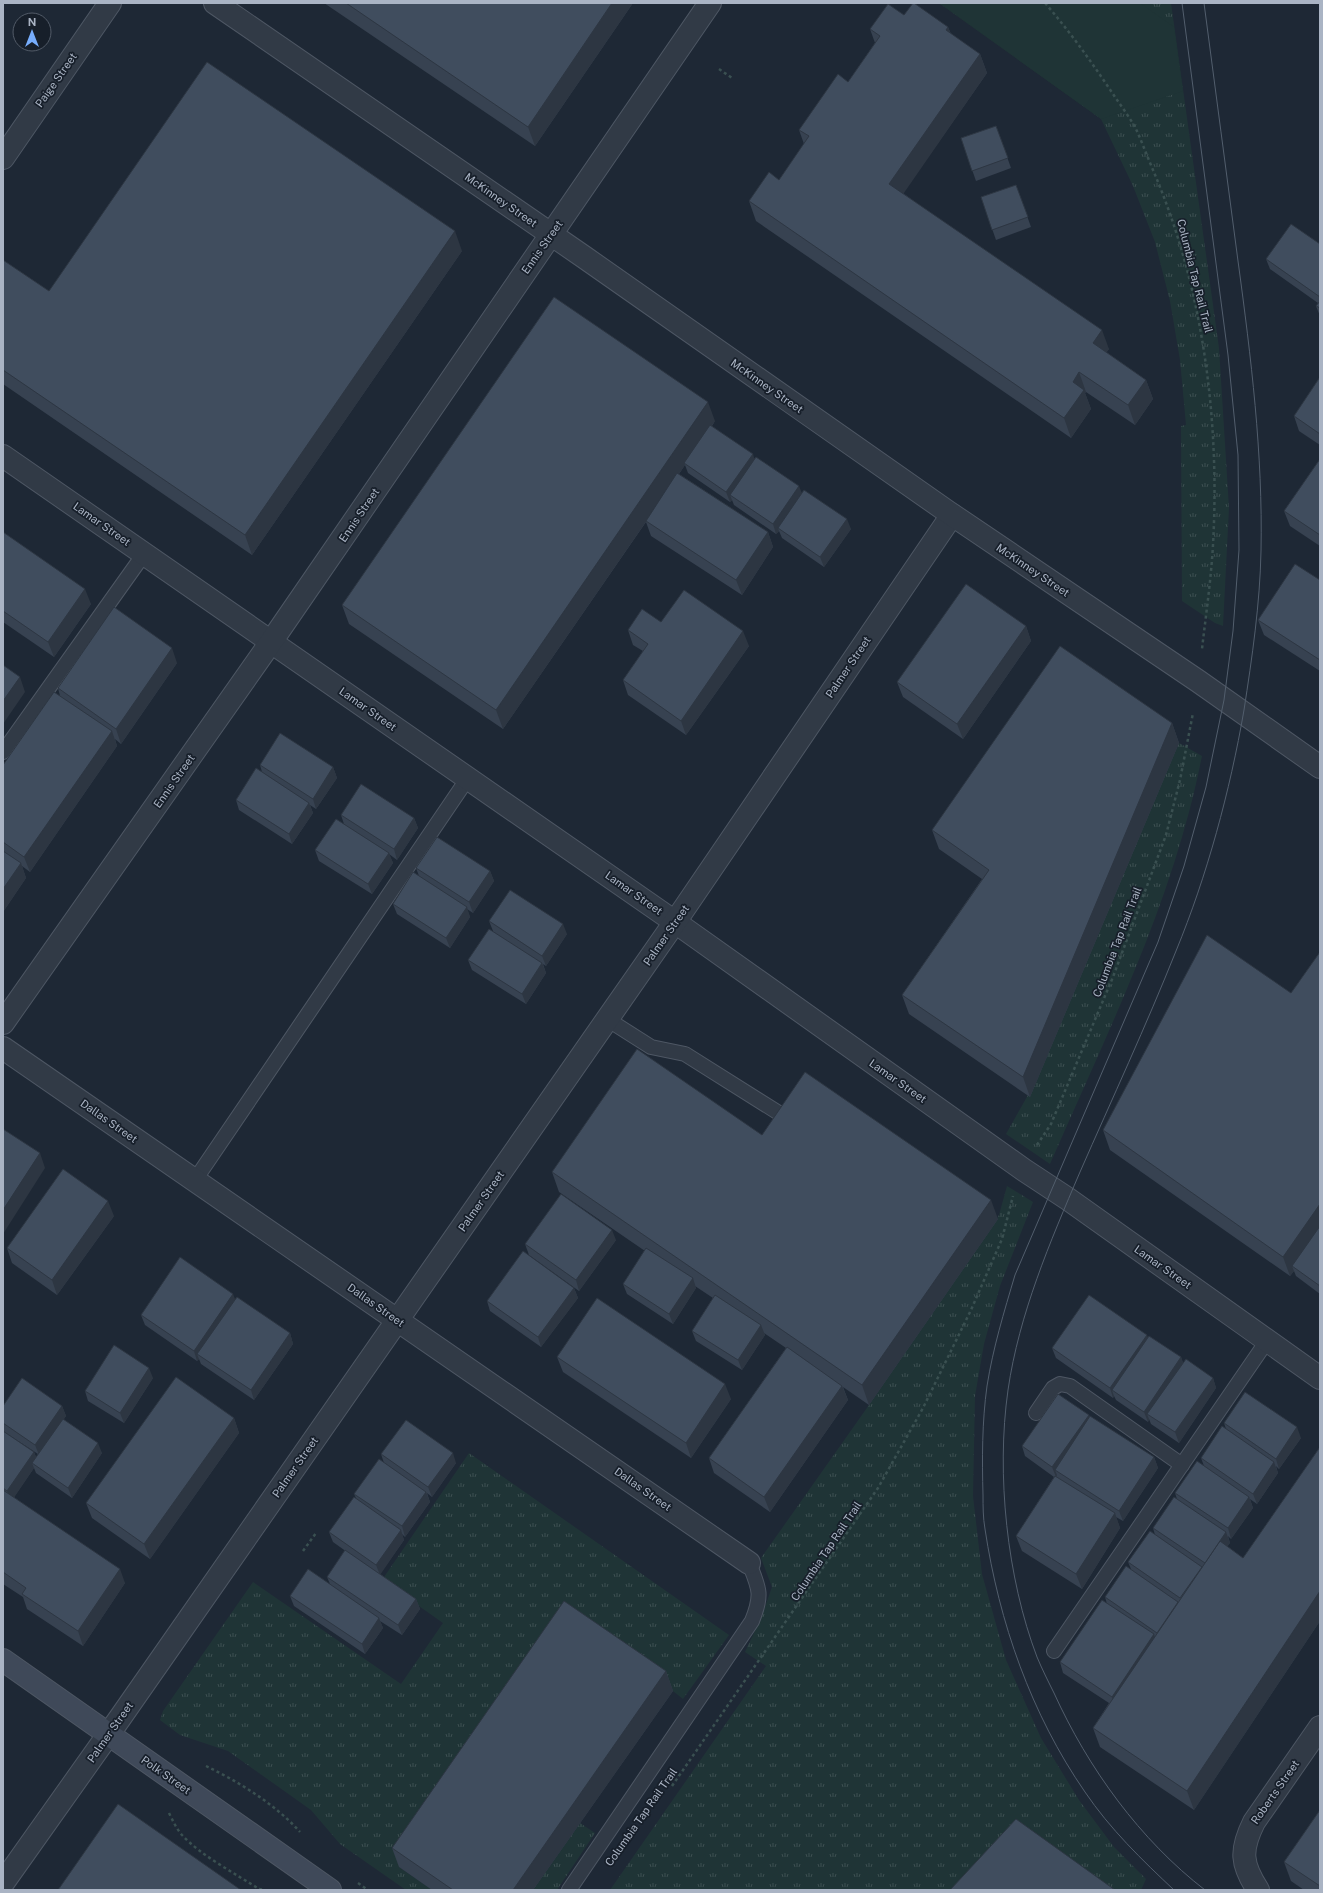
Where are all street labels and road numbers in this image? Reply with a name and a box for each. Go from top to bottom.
street label: Paige Street [33,51,79,109]
street label: McKinney Street [463,171,539,229]
street label: Ennis Street [519,218,565,276]
street label: Columbia Tap Rail Trail [1175,218,1215,334]
street label: McKinney Street [729,357,805,415]
street label: Ennis Street [337,486,381,544]
street label: Lamar Street [71,500,133,548]
street label: McKinney Street [994,541,1072,599]
street label: Palmer Street [823,634,873,700]
street label: Lamar Street [337,685,399,733]
street label: Ennis Street [151,752,197,810]
street label: Lamar Street [603,869,665,917]
street label: Columbia Tap Rail Trail [1090,885,1144,999]
street label: Palmer Street [641,902,691,968]
street label: Lamar Street [867,1057,929,1105]
street label: Dallas Street [78,1097,140,1145]
street label: Palmer Street [456,1168,506,1234]
street label: Lamar Street [1132,1243,1194,1291]
street label: Dallas Street [345,1281,407,1329]
street label: Palmer Street [270,1434,320,1500]
street label: Dallas Street [612,1465,674,1513]
street label: Columbia Tap Rail Trail [788,1499,864,1603]
street label: Palmer Street [85,1699,135,1765]
street label: Polk Street [139,1754,193,1796]
street label: Roberts Street [1249,1758,1301,1826]
street label: Columbia Tap Rail Trail [603,1766,679,1868]

